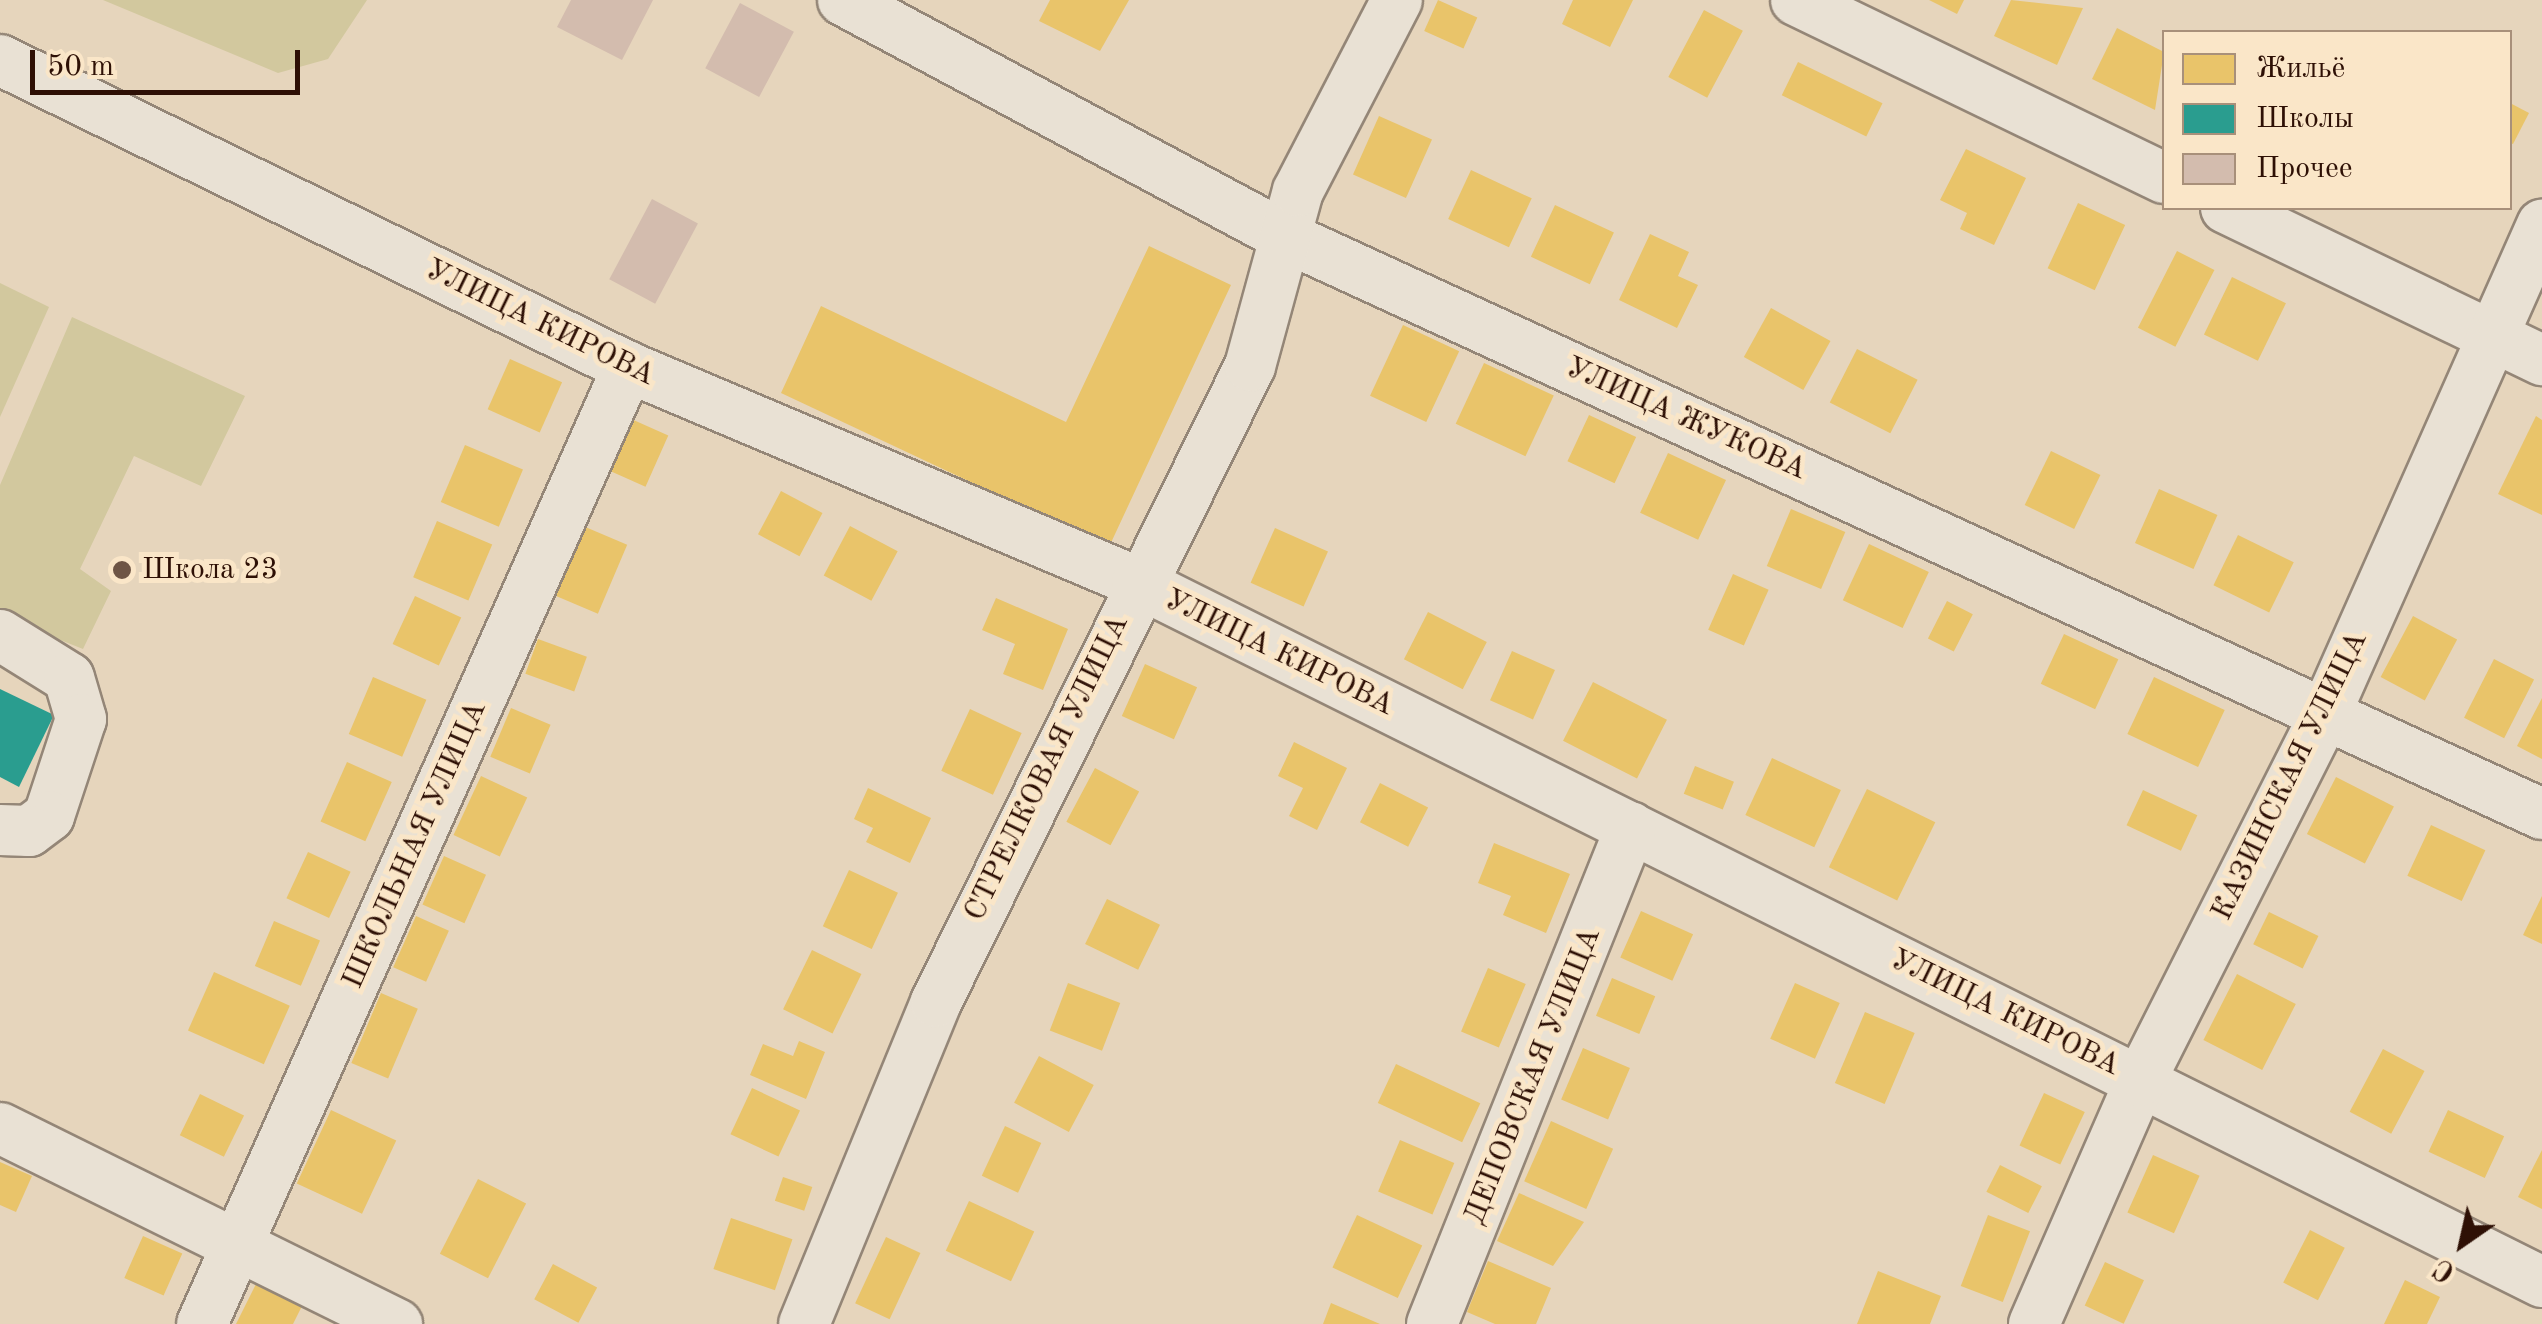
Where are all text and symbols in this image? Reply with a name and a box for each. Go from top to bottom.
scale bar [35,30,305,92]
legend [2162,30,2512,210]
text: 50 m [47,52,114,82]
text: Жильё [2256,54,2345,84]
text: Школы [2256,104,2354,134]
text: Прочее [2256,154,2353,184]
street label: УЛИЦА КИРОВА [419,252,661,394]
street label: УЛИЦА ЖУКОВА [1560,350,1812,488]
place label: Школа 23 [142,552,278,588]
marker: Школа 23 [111,559,133,581]
street label: УЛИЦА КИРОВА [1158,582,1400,724]
street label: СТРЕЛКОВАЯ УЛИЦА [957,609,1137,927]
street label: КАЗИНСКАЯ УЛИЦА [2204,626,2376,926]
street label: ШКОЛЬНАЯ УЛИЦА [335,696,495,994]
street label: ДЕПОВСКАЯ УЛИЦА [1457,922,1609,1230]
street label: УЛИЦА КИРОВА [1884,942,2126,1084]
north arrow [2412,1194,2512,1294]
text: С [2430,1252,2461,1286]

